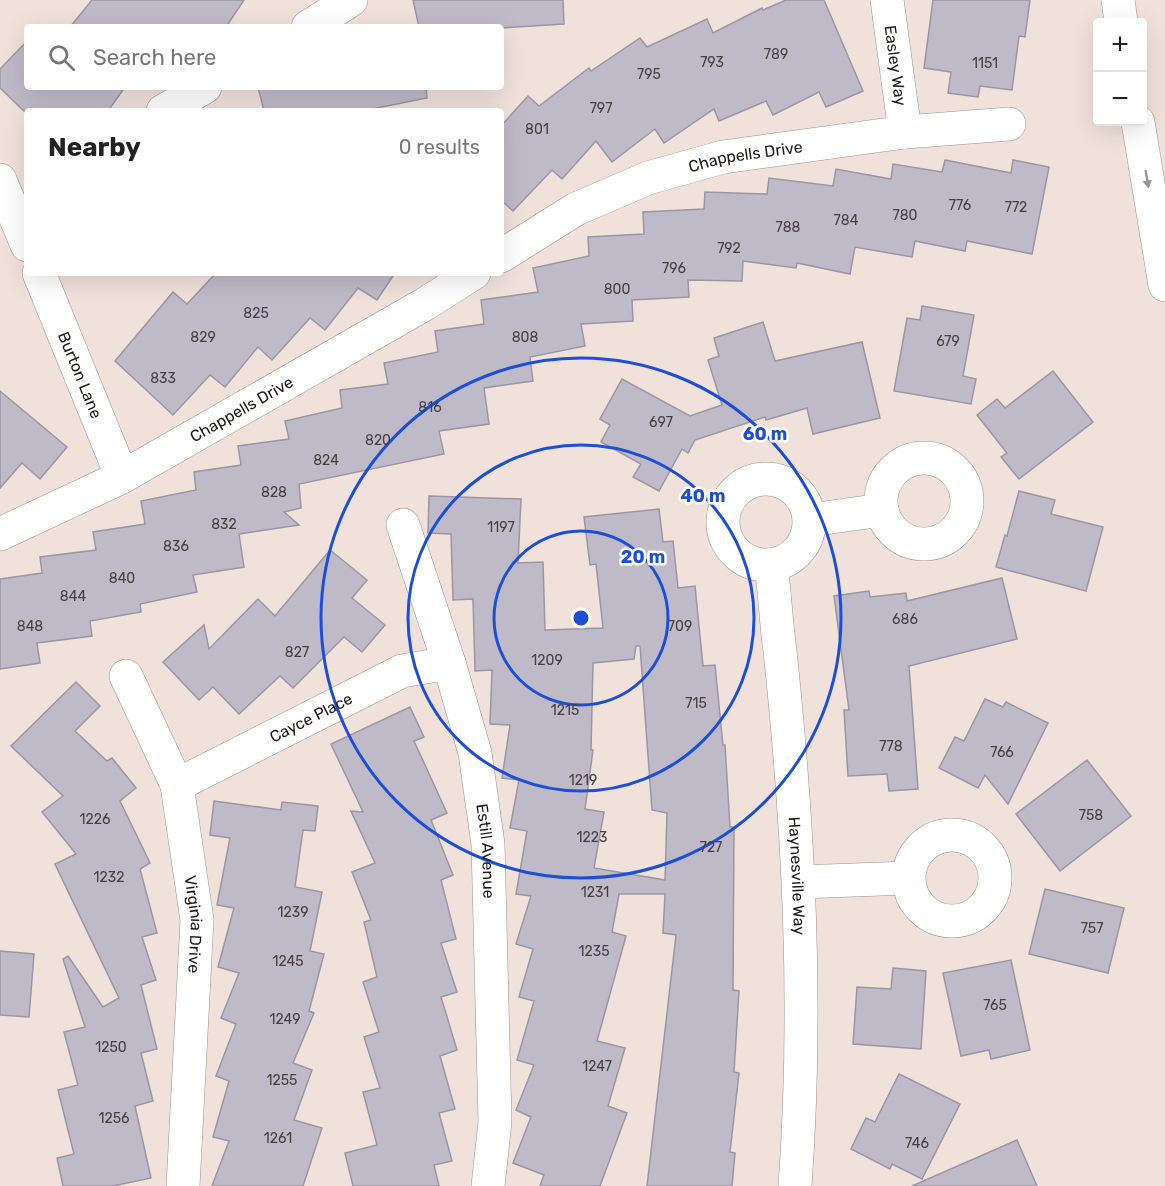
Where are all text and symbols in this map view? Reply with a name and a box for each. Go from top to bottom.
map controls [1093,18,1147,126]
button: + [1093,18,1147,72]
search box [24,24,504,90]
street label: Easley Way [881,24,910,107]
icon: search [45,41,78,74]
text: Search here [93,44,216,71]
house number: 789 [764,46,788,63]
house number: 793 [700,54,724,71]
house number: 1151 [972,55,998,72]
house number: 795 [637,66,661,83]
button: − [1093,72,1147,126]
house number: 797 [590,100,612,117]
house number: 801 [525,121,549,138]
text: Nearby [48,132,141,163]
text: 0 results [399,135,480,159]
street label: Chappells Drive [686,137,804,176]
one-way arrow [1143,170,1152,189]
house number: 776 [949,197,971,214]
house number: 772 [1005,199,1027,216]
house number: 780 [893,207,918,224]
house number: 784 [834,212,859,229]
house number: 788 [776,219,801,236]
house number: 792 [717,240,741,257]
house number: 796 [662,260,686,277]
house number: 800 [604,281,630,298]
house number: 825 [243,305,269,322]
street label: Burton Lane [54,329,106,421]
house number: 829 [190,329,216,346]
house number: 808 [512,329,538,346]
house number: 679 [936,333,960,350]
house number: 833 [150,370,176,387]
street label: Chappells Drive [187,372,297,446]
house number: 816 [418,399,442,416]
house number: 697 [649,414,673,431]
text: 60 m [743,423,787,445]
house number: 820 [365,432,391,449]
house number: 824 [313,452,339,469]
house number: 828 [261,484,287,501]
text: 40 m [681,485,725,507]
house number: 832 [211,516,237,533]
house number: 1197 [487,519,515,536]
house number: 836 [163,538,189,555]
text: 20 m [621,546,665,568]
house number: 840 [109,570,135,587]
house number: 844 [60,588,86,605]
centre of rings [571,608,591,628]
house number: 686 [892,611,918,628]
house number: 848 [17,618,43,635]
house number: 709 [668,618,692,635]
house number: 827 [285,644,309,661]
house number: 1209 [531,652,563,669]
street label: Cayce Place [266,689,356,747]
house number: 715 [685,695,707,712]
house number: 1215 [551,702,579,719]
house number: 778 [879,738,903,755]
house number: 766 [990,744,1014,761]
house number: 1219 [569,772,597,789]
street label: Estill Avenue [472,802,498,899]
house number: 758 [1079,807,1103,824]
house number: 1226 [80,811,110,828]
street label: Haynesville Way [784,816,809,936]
house number: 1223 [577,829,607,846]
house number: 727 [700,839,722,856]
house number: 1232 [94,869,124,886]
street label: Virginia Drive [180,874,206,974]
house number: 1231 [581,884,609,901]
house number: 1239 [278,904,308,921]
house number: 757 [1081,920,1103,937]
house number: 1235 [579,943,609,960]
house number: 1245 [272,953,304,970]
house number: 765 [983,997,1007,1014]
house number: 1249 [270,1011,300,1028]
house number: 1250 [95,1039,127,1056]
house number: 1247 [582,1058,612,1075]
house number: 1255 [267,1072,297,1089]
house number: 1256 [99,1110,129,1127]
house number: 1261 [264,1130,292,1147]
house number: 746 [905,1135,929,1152]

